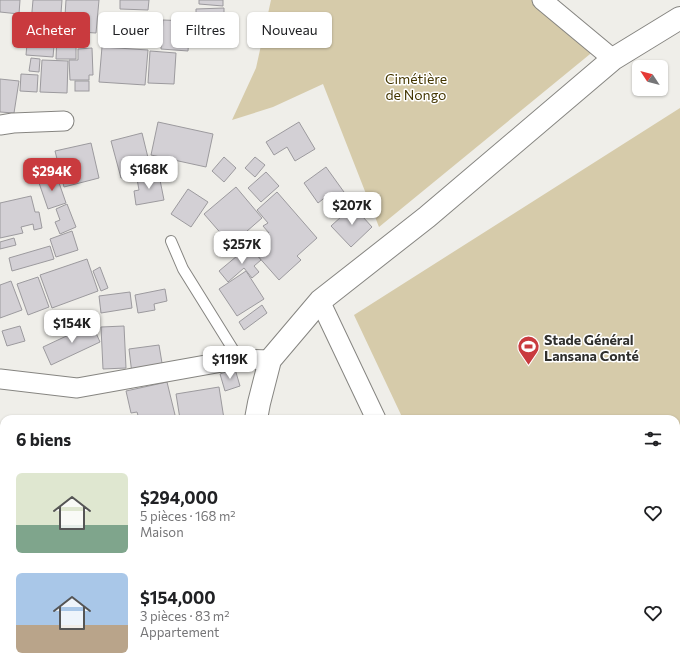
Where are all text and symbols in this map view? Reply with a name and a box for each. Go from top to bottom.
chip: Acheter [12,12,90,48]
chip: Louer [98,12,163,48]
chip: Filtres [171,12,239,48]
chip: Nouveau [247,12,332,48]
north arrow [632,60,668,96]
map controls [632,60,668,96]
park label: Cimétière de Nongo [385,70,447,103]
pin: $168K [121,156,177,190]
pin: $294K [24,158,80,192]
text: $168K [130,161,168,177]
text: $294K [32,163,72,179]
pin: $207K [324,192,380,226]
text: $207K [332,197,372,213]
pin: $257K [214,231,270,265]
text: $257K [223,236,261,252]
pin: $154K [44,310,100,344]
text: $154K [53,315,91,331]
place label: Stade Général Lansana Conté [544,331,639,364]
sports icon: Stade Général Lansana Conté [516,334,542,367]
pin: $119K [202,346,258,380]
text: $119K [212,351,248,367]
icon: filters [642,428,664,450]
text: 6 biens [16,429,71,450]
text: $294,000 [140,487,218,508]
icon: home [48,489,96,537]
icon: heart [642,502,664,524]
text: 5 pièces · 168 m² [140,508,236,524]
text: Maison [140,524,184,540]
text: $154,000 [140,587,216,608]
icon: home [48,589,96,637]
icon: heart [642,602,664,624]
text: 3 pièces · 83 m² [140,608,229,624]
text: Appartement [140,624,219,640]

